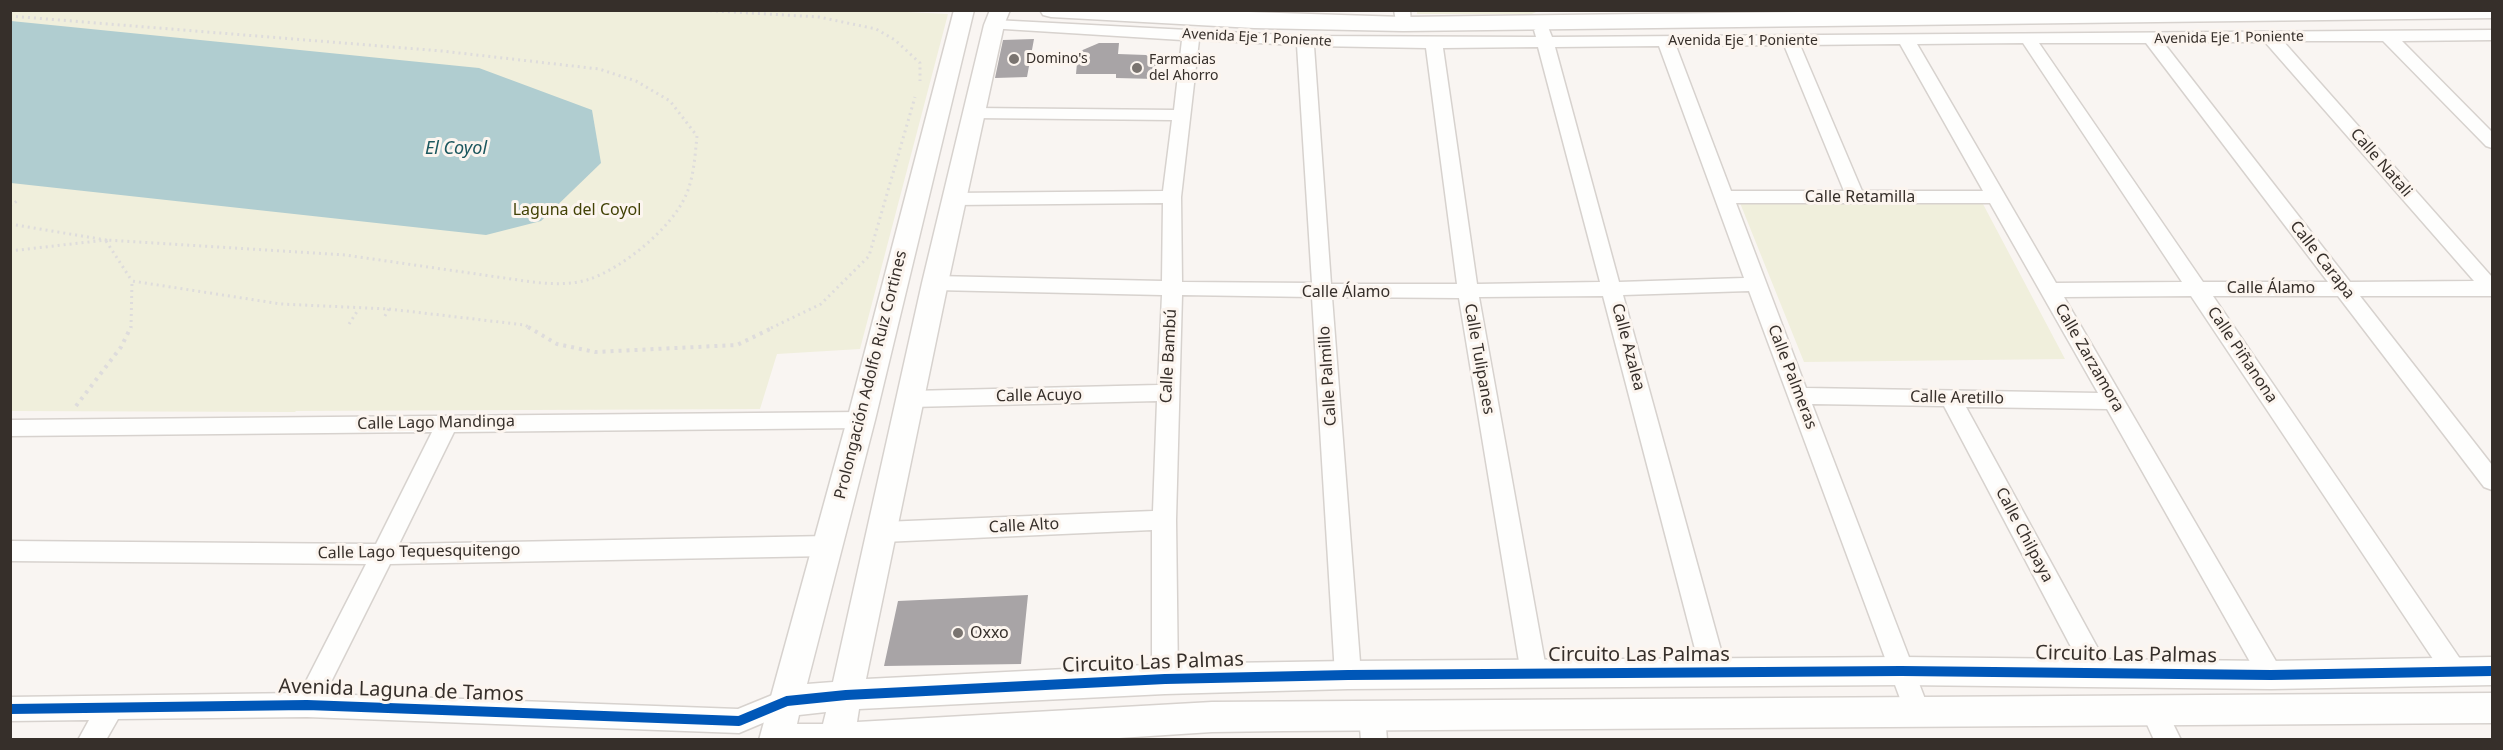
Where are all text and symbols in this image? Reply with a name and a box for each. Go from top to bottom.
street label: Avenida Eje 1 Poniente [1182,26,1332,50]
street label: Avenida Eje 1 Poniente [2154,28,2304,48]
street label: Avenida Eje 1 Poniente [1668,33,1818,49]
place label: Domino's [1026,51,1088,67]
marker: Domino's [1007,52,1021,66]
place label: Farmacias del Ahorro [1149,52,1219,84]
marker: Farmacias del Ahorro [1130,61,1144,75]
street label: Calle Natali [2346,125,2416,201]
water label: El Coyol [425,138,487,160]
street label: Calle Retamilla [1805,187,1915,207]
park label: Laguna del Coyol [513,200,641,220]
street label: Calle Carapa [2286,217,2358,303]
street label: Prolongación Adolfo Ruiz Cortines [831,249,911,501]
street label: Calle Álamo [2227,278,2315,298]
street label: Calle Álamo [1302,282,1390,302]
street label: Calle Azalea [1607,301,1649,393]
street label: Calle Zarzamora [2050,301,2128,415]
street label: Calle Tulipanes [1460,302,1498,416]
street label: Calle Piñanona [2203,303,2281,407]
street label: Calle Bambú [1157,308,1181,404]
street label: Calle Palmeras [1763,322,1821,432]
street label: Calle Palmillo [1315,325,1341,427]
street label: Calle Acuyo [996,386,1082,406]
street label: Calle Aretillo [1910,388,2004,408]
street label: Calle Lago Mandinga [357,412,515,434]
street label: Calle Chilpaya [1991,484,2057,586]
street label: Calle Alto [988,515,1060,537]
street label: Calle Lago Tequesquitengo [317,541,521,563]
place label: Oxxo [970,623,1009,643]
marker: Oxxo [951,626,965,640]
street label: Circuito Las Palmas [2035,641,2217,669]
street label: Circuito Las Palmas [1548,643,1730,667]
street label: Circuito Las Palmas [1062,648,1244,678]
street label: Avenida Laguna de Tamos [278,675,524,707]

